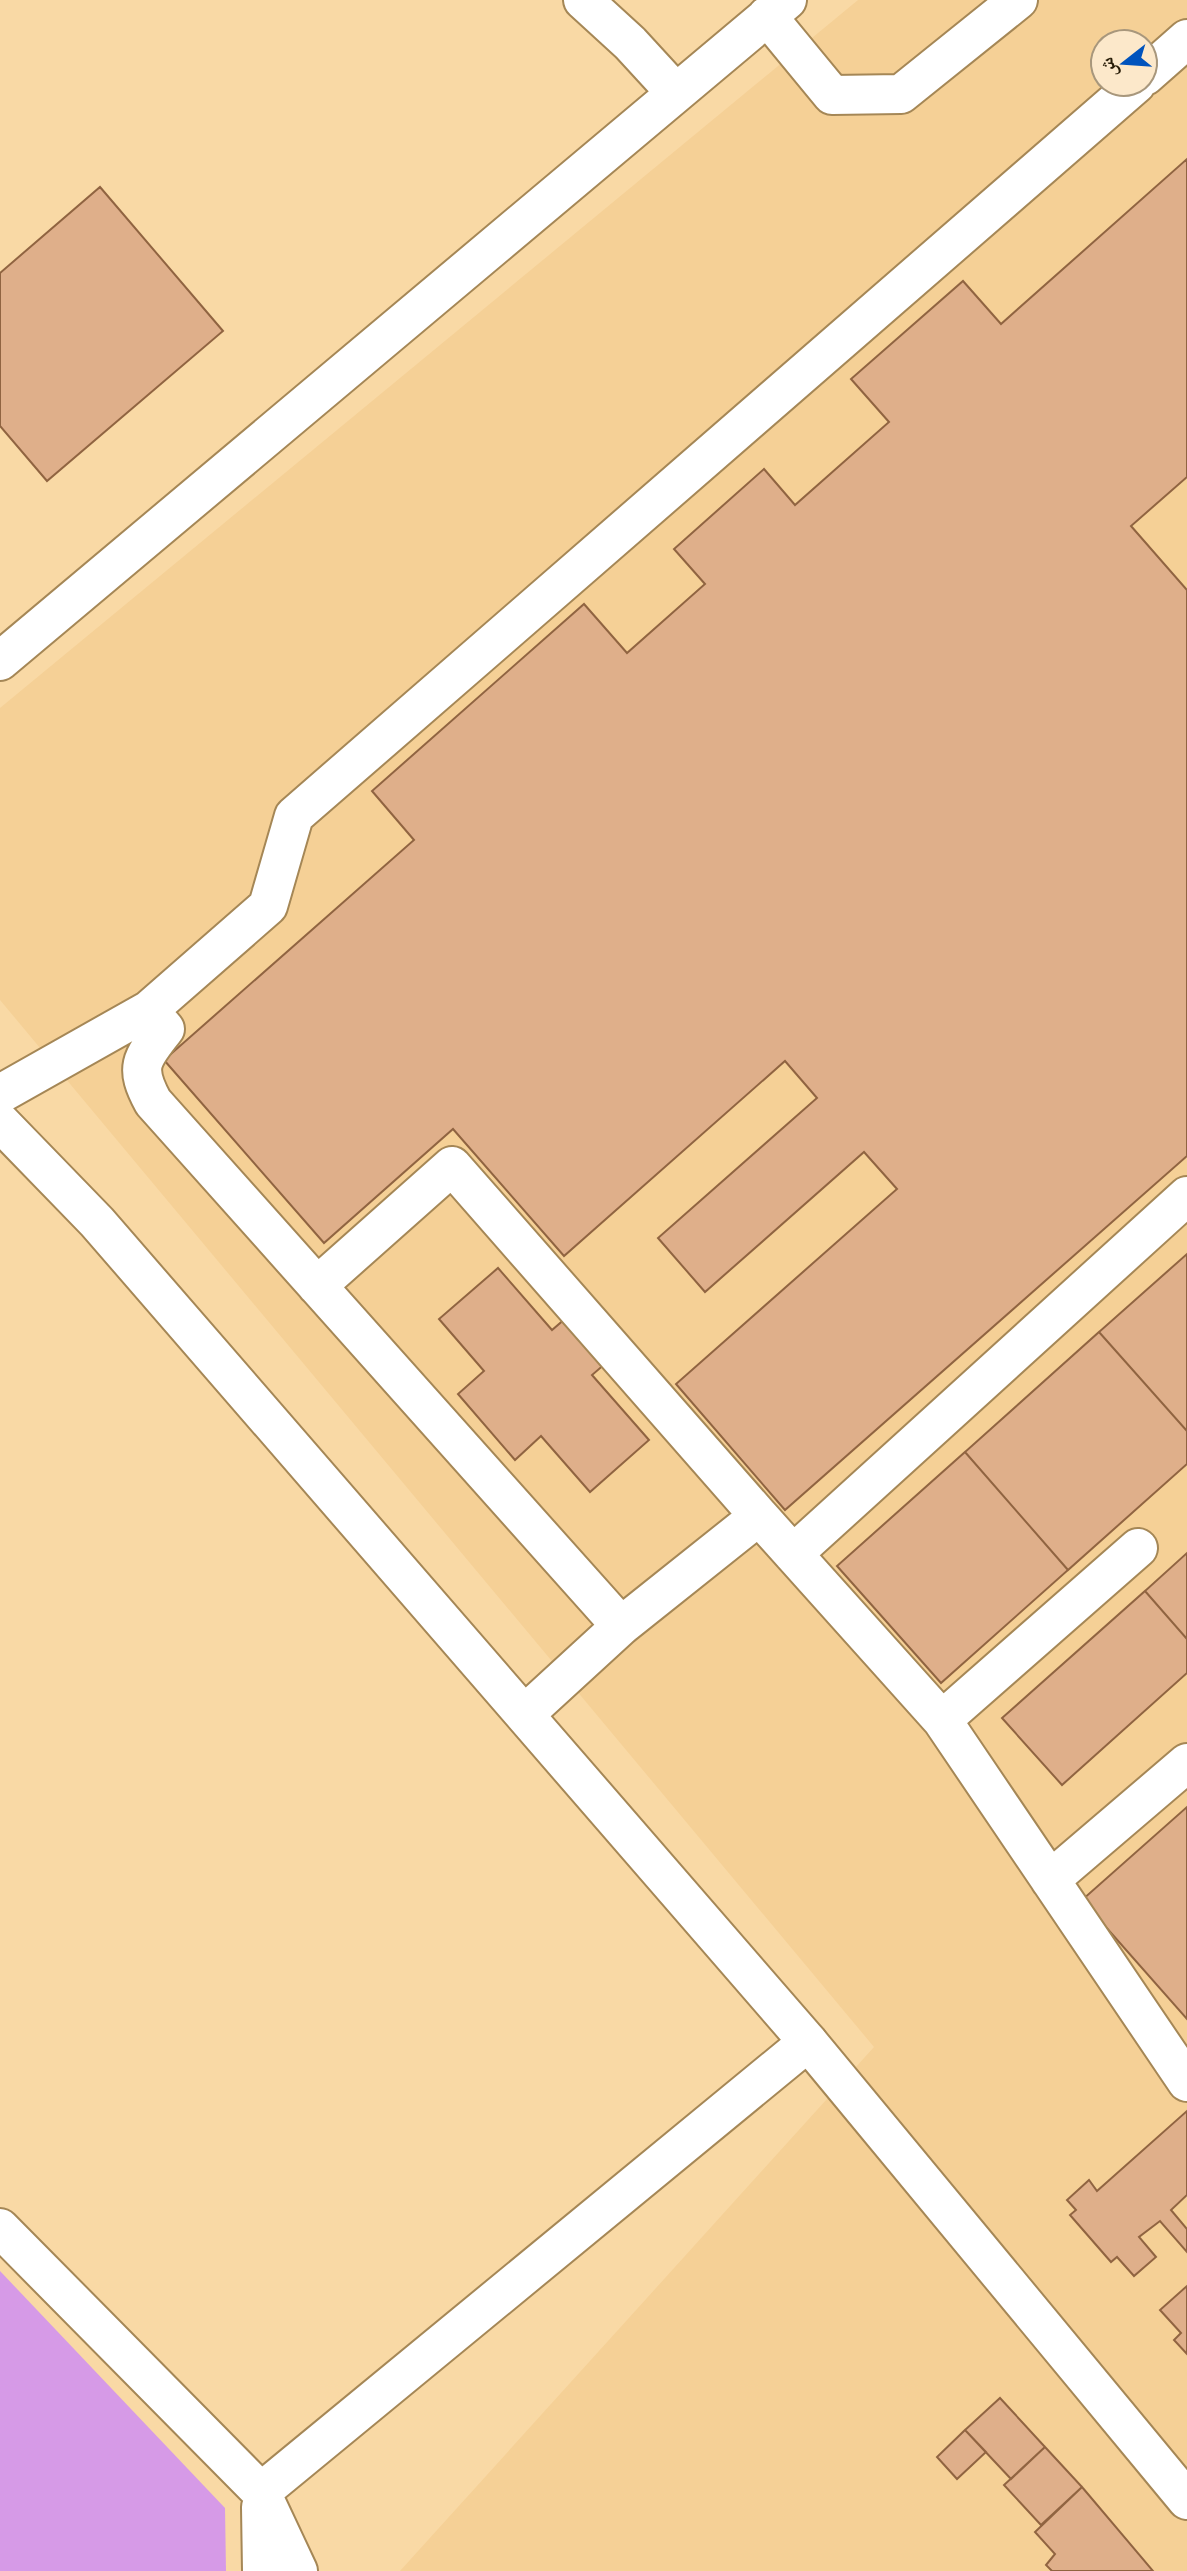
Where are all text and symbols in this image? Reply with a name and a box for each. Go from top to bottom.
north arrow [1089,28,1159,98]
text: ش [1094,55,1122,81]

